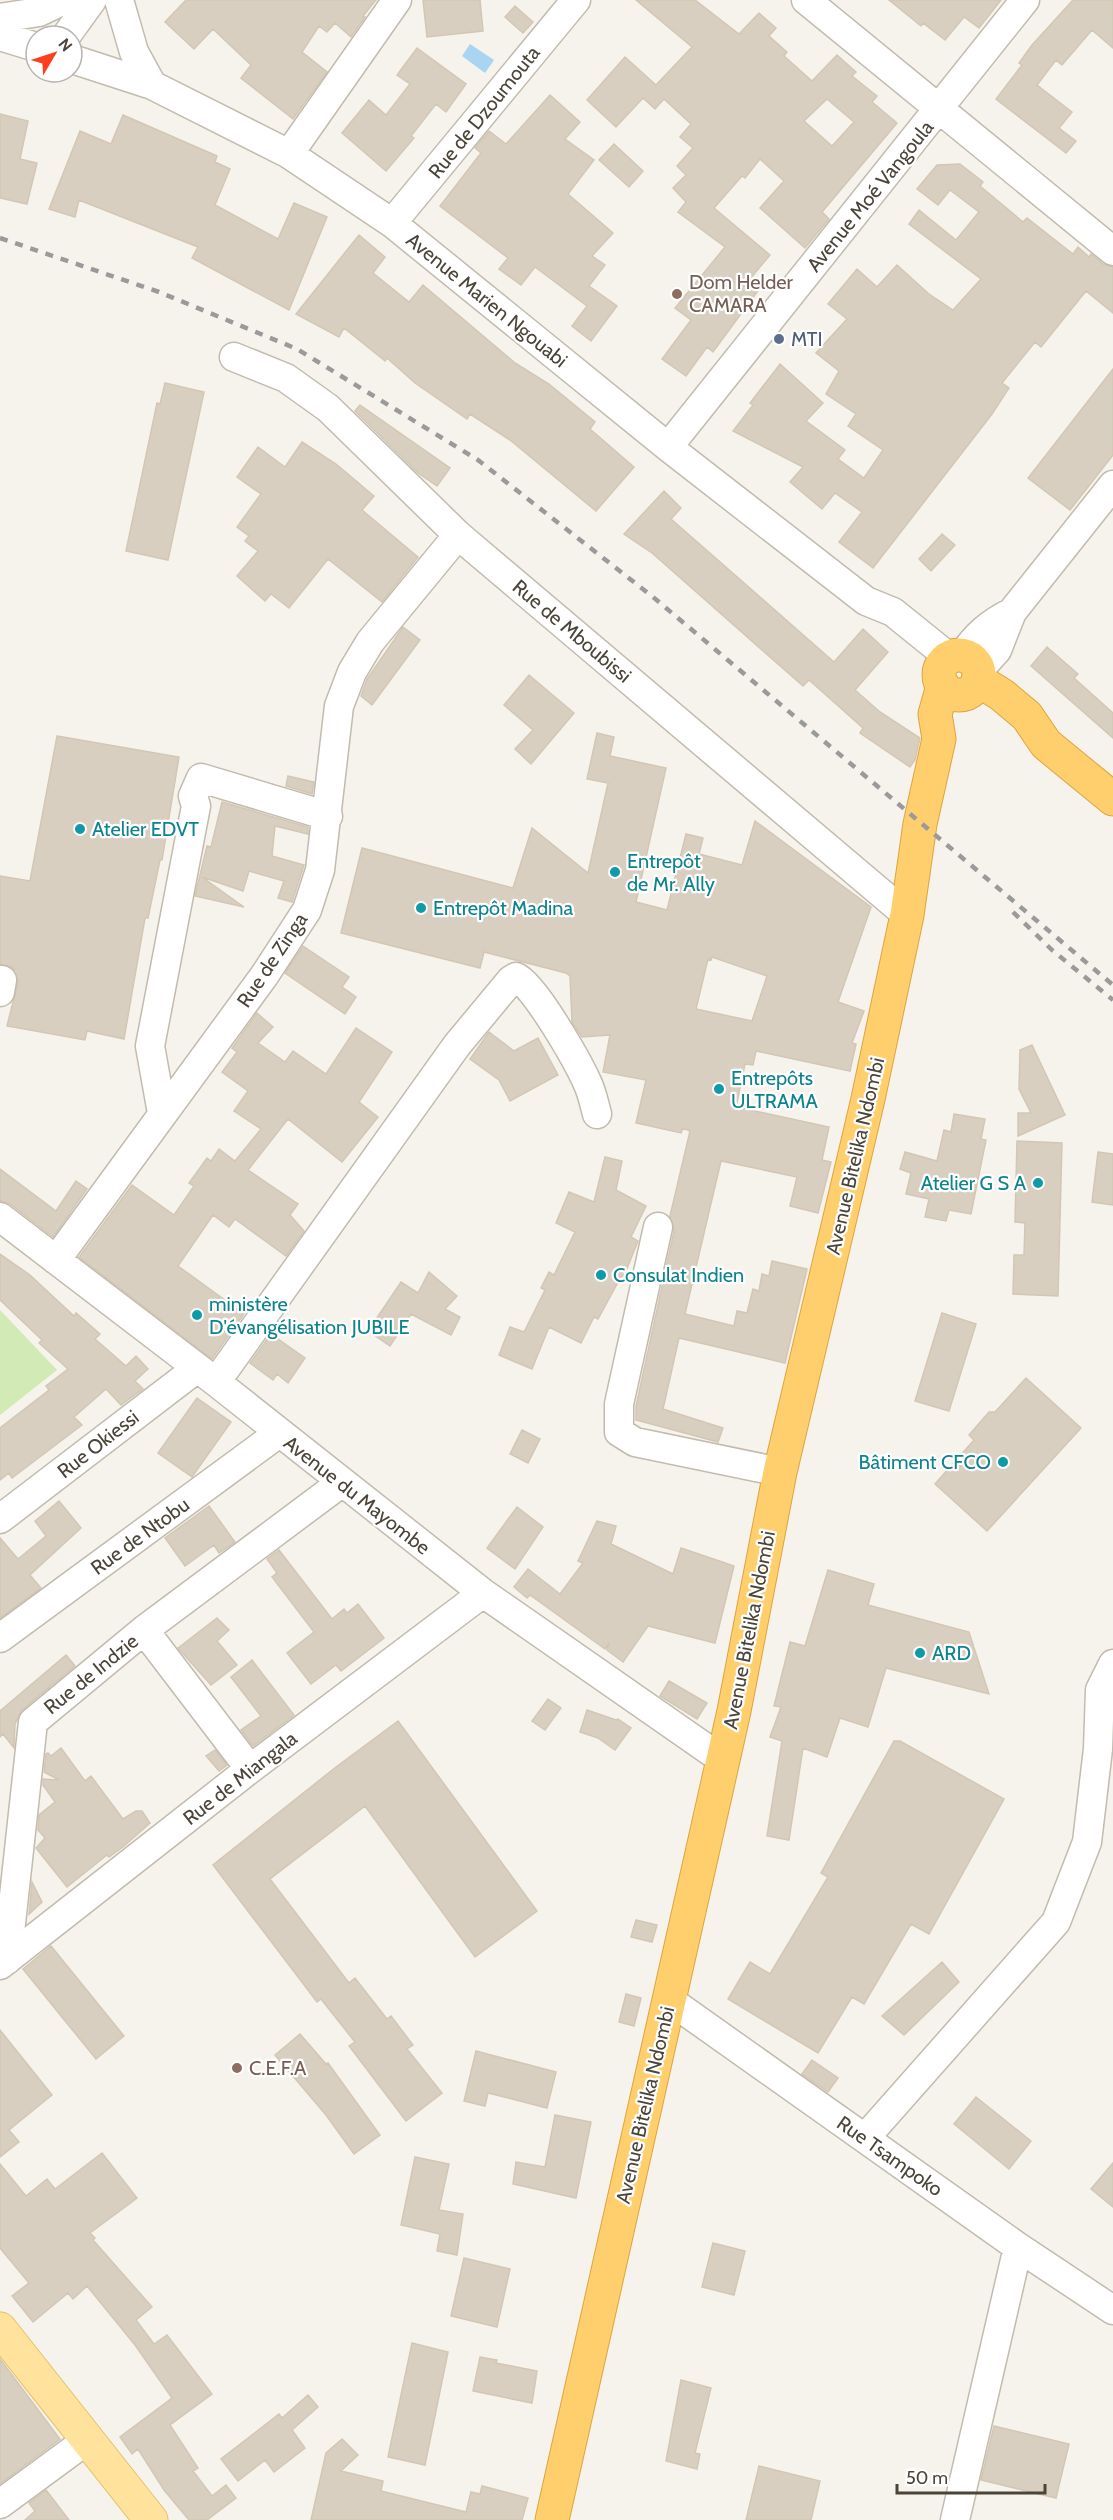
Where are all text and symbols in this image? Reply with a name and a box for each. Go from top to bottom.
north arrow [24,24,84,84]
text: N [54,35,76,55]
street label: Rue de Dzoumouta [423,41,545,183]
street label: Avenue Moé Vangoula [802,115,939,276]
street label: Avenue Marien Ngouabi [402,228,572,372]
place label: Dom Helder CAMARA [689,270,793,317]
marker: Dom Helder CAMARA [670,287,684,301]
place label: MTI [791,327,823,351]
marker: MTI [772,332,786,346]
street label: Rue de Mboubissi [508,574,636,688]
place label: Atelier EDVT [92,817,199,841]
marker: Atelier EDVT [73,822,87,836]
place label: Entrepôt de Mr. Ally [627,849,715,896]
marker: Entrepôt de Mr. Ally [608,865,622,879]
place label: Entrepôt Madina [433,896,573,920]
marker: Entrepôt Madina [414,901,428,915]
street label: Rue de Zinga [232,908,313,1012]
street label: Avenue Bitelika Ndombi [821,1055,889,1257]
place label: Entrepôts ULTRAMA [731,1066,818,1113]
marker: Entrepôts ULTRAMA [712,1082,726,1096]
place label: Atelier G S A [921,1171,1027,1195]
marker: Atelier G S A [1031,1176,1045,1190]
place label: Consulat Indien [613,1263,744,1287]
marker: Consulat Indien [594,1268,608,1282]
place label: ministère D'évangélisation JUBILE [209,1292,409,1339]
marker: ministère D'évangélisation JUBILE [190,1308,204,1322]
street label: Rue Okiessi [53,1405,143,1483]
street label: Avenue du Mayombe [279,1430,435,1560]
place label: Bâtiment CFCO [859,1450,991,1474]
marker: Bâtiment CFCO [996,1455,1010,1469]
street label: Rue de Ntobu [86,1492,194,1580]
street label: Avenue Bitelika Ndombi [718,1529,780,1731]
street label: Rue de Indzie [39,1629,143,1719]
place label: ARD [932,1641,971,1665]
marker: ARD [913,1646,927,1660]
street label: Rue de Miangala [178,1726,302,1830]
street label: Avenue Bitelika Ndombi [611,2004,679,2206]
place label: C.E.F.A [249,2056,307,2080]
marker: C.E.F.A [230,2061,244,2075]
street label: Rue Tsampoko [832,2111,948,2201]
scale bar [897,2457,1046,2495]
text: 50 m [906,2467,948,2489]

